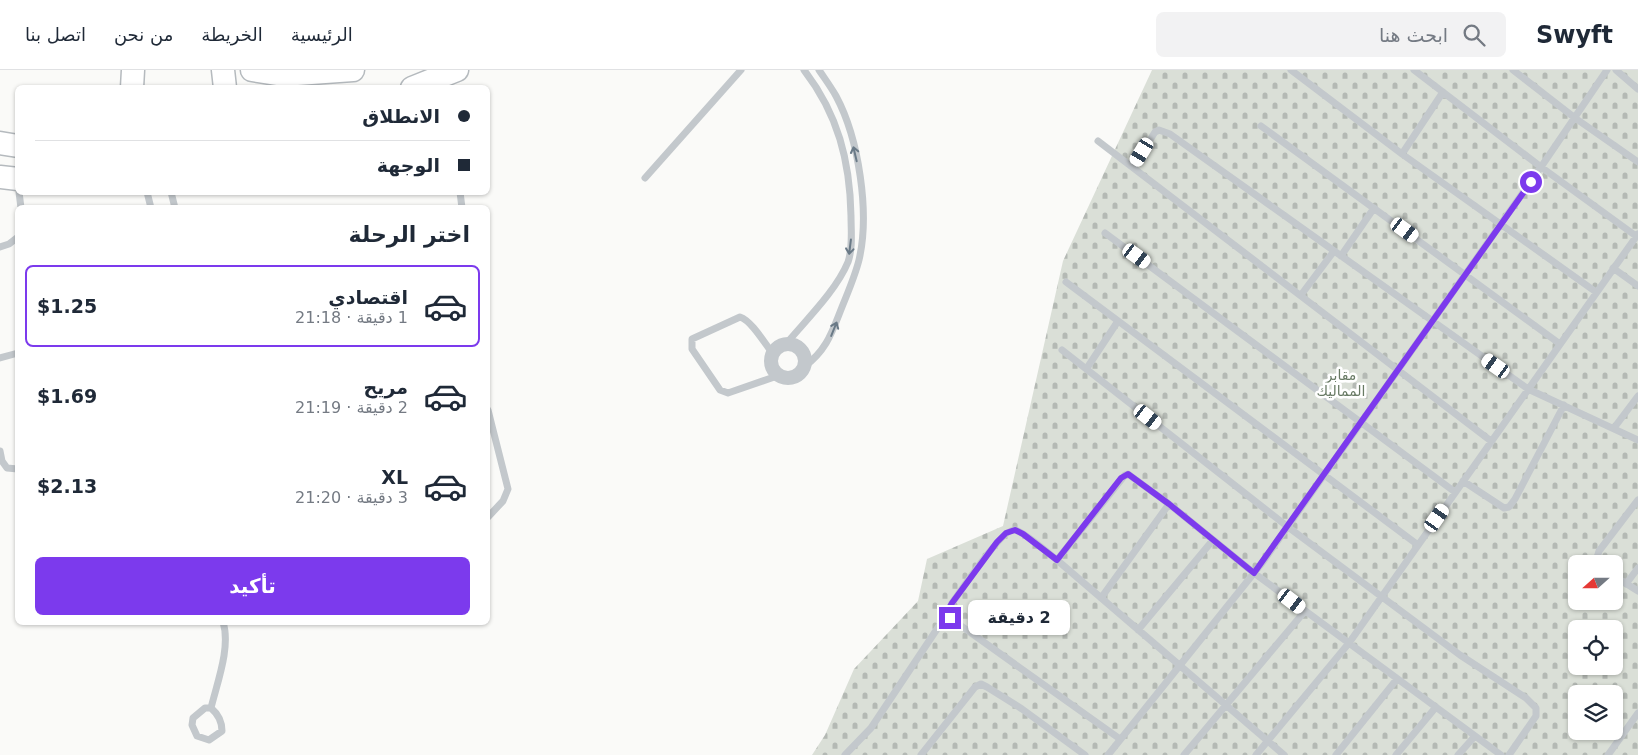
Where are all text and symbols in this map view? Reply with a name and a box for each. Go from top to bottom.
search box [1156,12,1506,57]
icon: search [1460,21,1488,49]
text: Swyft [1536,21,1613,49]
text: اتصل بنا [25,24,86,45]
text: من نحن [114,24,173,45]
text: الخريطة [201,24,263,45]
text: الرئيسية [291,24,353,45]
text: ابحث هنا [1379,24,1448,46]
text: الانطلاق [362,105,440,127]
car [1127,135,1156,169]
one-way arrow [850,147,859,163]
text: الوجهة [377,154,440,176]
route start [1520,171,1542,193]
car [1388,215,1421,245]
text: اختر الرحلة [349,222,470,247]
one-way arrow [845,238,855,254]
car [1120,241,1153,271]
icon: car [423,284,468,329]
text: اقتصادي [328,286,408,308]
text: $1.25 [37,295,97,317]
text: 1 دقيقة · 21:18 [295,308,408,327]
one-way arrow [829,322,839,337]
car [1479,351,1512,381]
park label: مقابر المماليك [1317,367,1365,399]
icon: car [423,374,468,419]
text: مريح [364,376,408,398]
text: $1.69 [37,385,97,407]
text: 2 دقيقة · 21:19 [295,398,408,417]
car [1131,402,1164,432]
icon: car [423,464,468,509]
text: XL [381,466,408,488]
text: $2.13 [37,475,97,497]
text: 3 دقيقة · 21:20 [295,488,408,507]
car [1422,501,1451,535]
north arrow [1568,555,1622,610]
map controls [1568,555,1623,740]
button: تأكيد [35,557,470,615]
car [1275,586,1308,616]
callout: 2 دقيقة [968,600,1070,636]
route end [939,607,961,629]
text: 2 دقيقة [987,608,1051,627]
button: locate [1568,620,1623,675]
button: layers [1568,685,1623,740]

